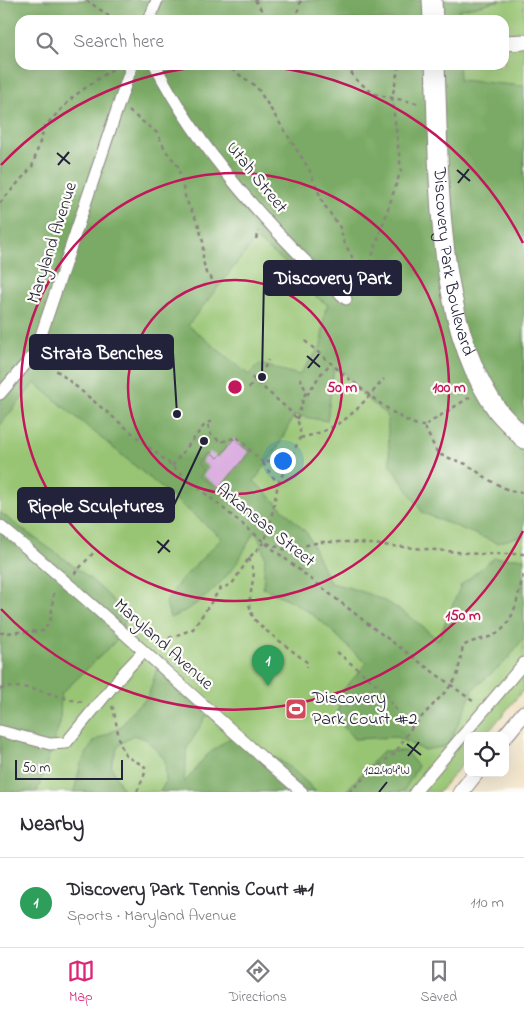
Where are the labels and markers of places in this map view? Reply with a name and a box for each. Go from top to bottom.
callout: Discovery Park [264,261,401,295]
callout: Strata Benches [30,335,173,369]
centre of rings [226,378,244,396]
callout: Ripple Sculptures [18,488,174,522]
pin: 1 [252,645,284,686]
place label: Discovery Park Court #2 [311,686,417,733]
sports icon: Discovery Park Court #2 [284,697,308,721]

